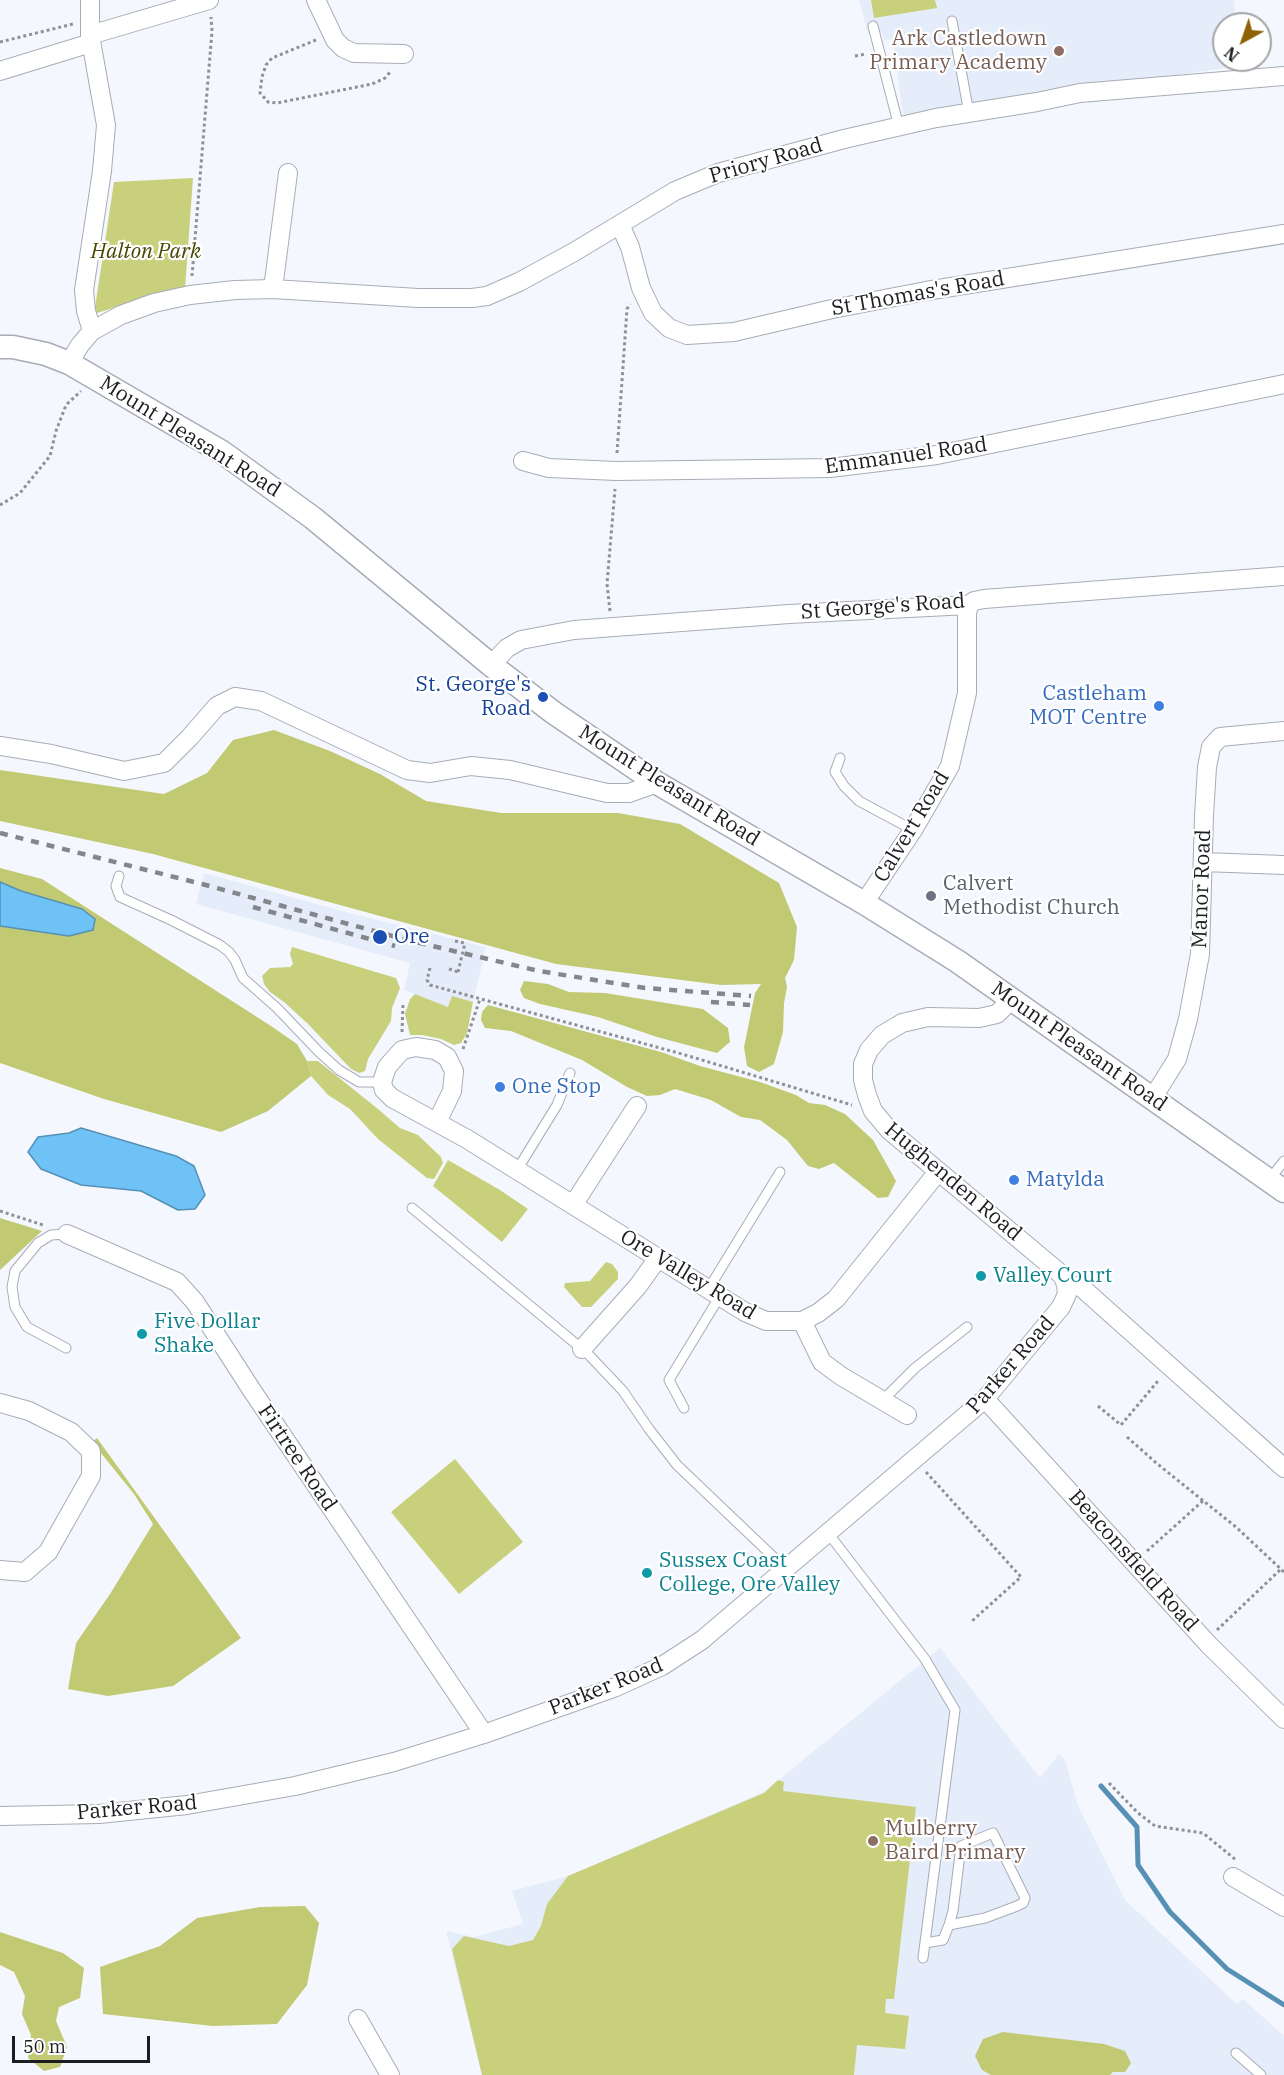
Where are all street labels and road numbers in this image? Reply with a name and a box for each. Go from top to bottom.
street label: Priory Road [706,133,826,189]
street label: St Thomas's Road [830,266,1006,322]
street label: Mount Pleasant Road [95,371,285,503]
street label: Emmanuel Road [823,432,989,480]
street label: St George's Road [800,589,966,625]
street label: Mount Pleasant Road [574,720,764,852]
street label: Calvert Road [869,767,955,887]
street label: Manor Road [1187,829,1217,949]
street label: Mount Pleasant Road [986,977,1172,1117]
street label: Hughenden Road [879,1117,1027,1247]
street label: Ore Valley Road [615,1224,761,1326]
street label: Parker Road [962,1311,1060,1419]
street label: Firtree Road [252,1400,342,1516]
street label: Beaconsfield Road [1063,1485,1203,1637]
street label: Parker Road [545,1653,667,1721]
street label: Parker Road [76,1790,198,1826]

